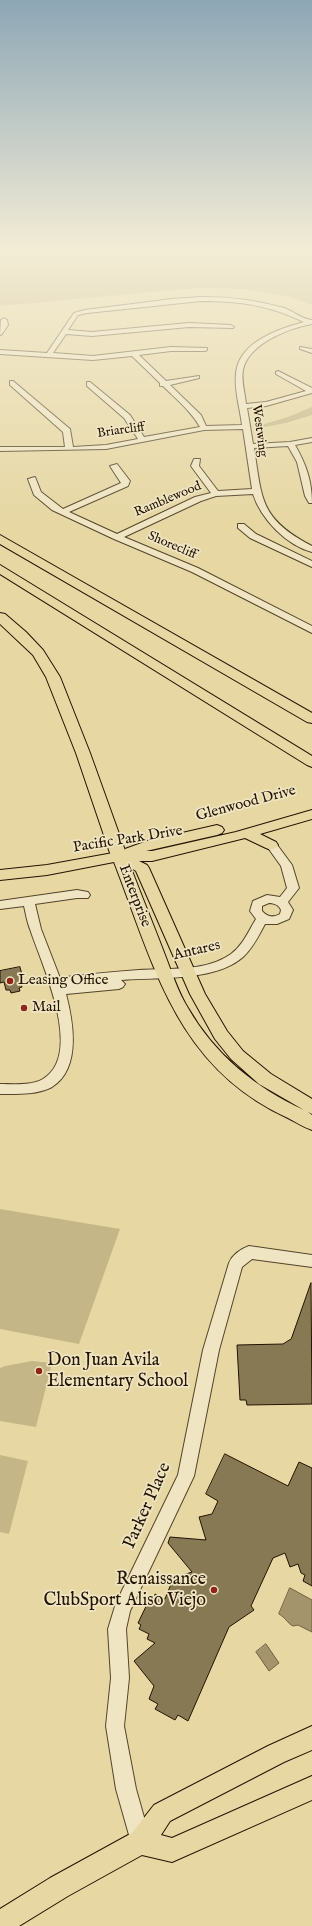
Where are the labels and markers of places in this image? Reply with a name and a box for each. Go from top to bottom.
place label: Leasing Office [18,972,108,990]
marker: Leasing Office [5,976,15,986]
place label: Mail [32,999,61,1017]
marker: Mail [19,1003,29,1013]
place label: Don Juan Avila Elementary School [47,1350,188,1392]
marker: Don Juan Avila Elementary School [34,1366,44,1376]
place label: Renaissance ClubSport Aliso Viejo [43,1569,206,1612]
marker: Renaissance ClubSport Aliso Viejo [209,1585,219,1595]

